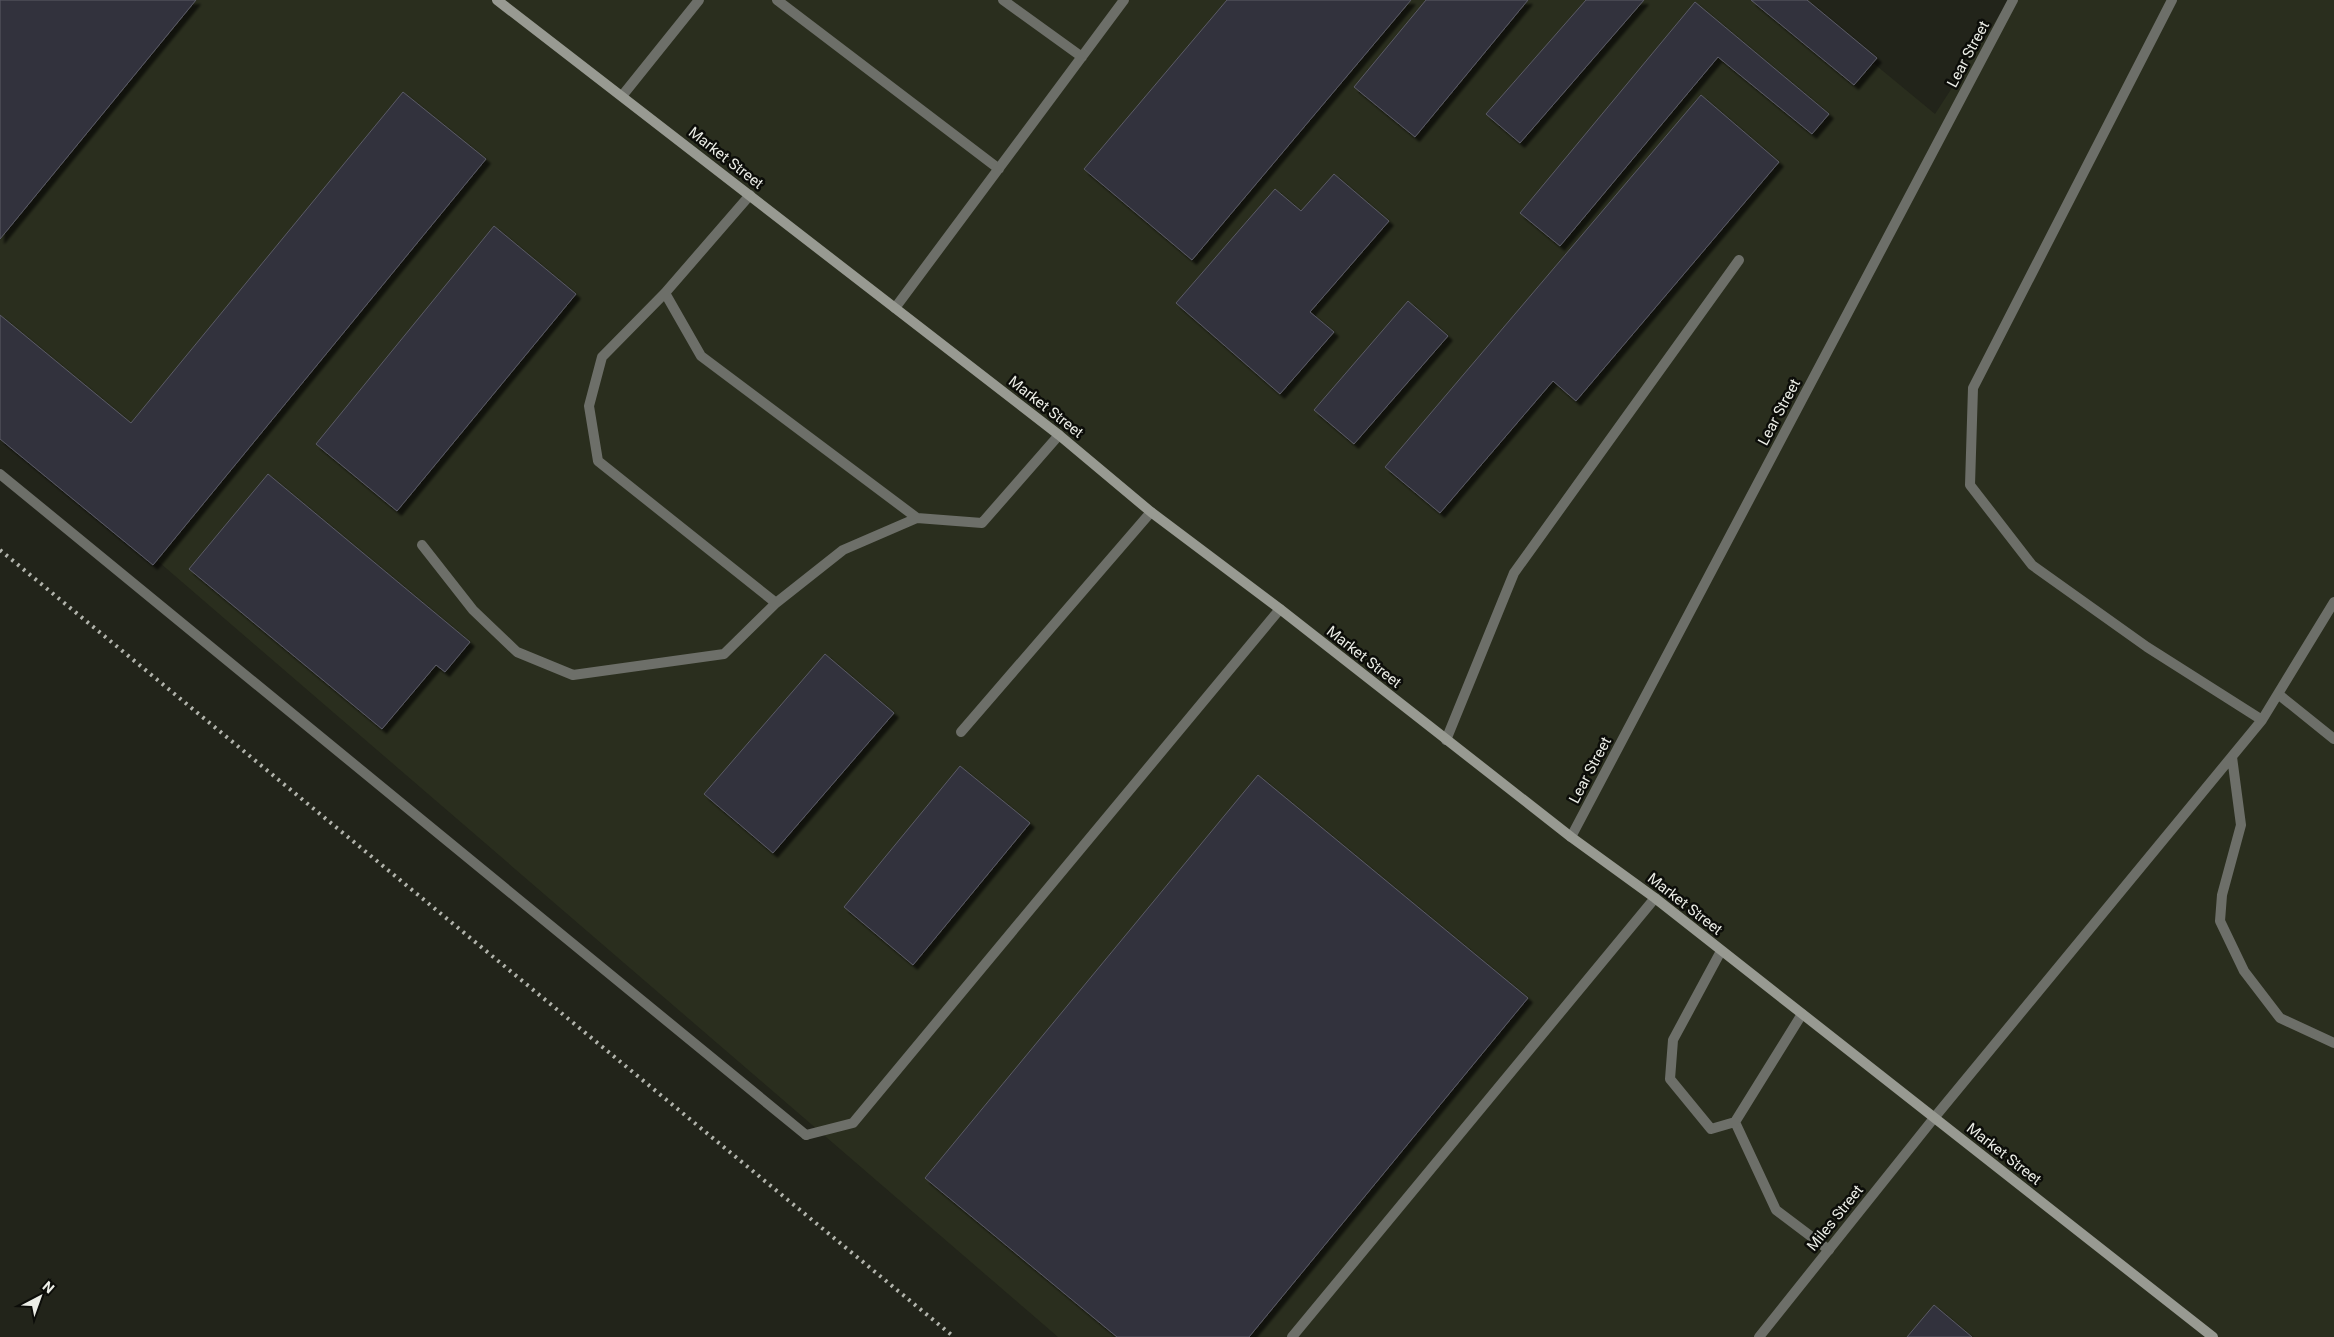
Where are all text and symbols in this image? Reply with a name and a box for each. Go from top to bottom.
street label: Lear Street [1943,18,1993,90]
street label: Market Street [685,123,767,193]
street label: Market Street [1005,372,1087,442]
street label: Lear Street [1754,376,1804,448]
street label: Market Street [1323,622,1405,692]
street label: Lear Street [1565,734,1615,806]
street label: Market Street [1644,869,1726,939]
street label: Market Street [1963,1119,2045,1189]
street label: Miles Street [1803,1181,1867,1255]
north arrow [15,1272,65,1322]
text: N [40,1278,58,1296]

